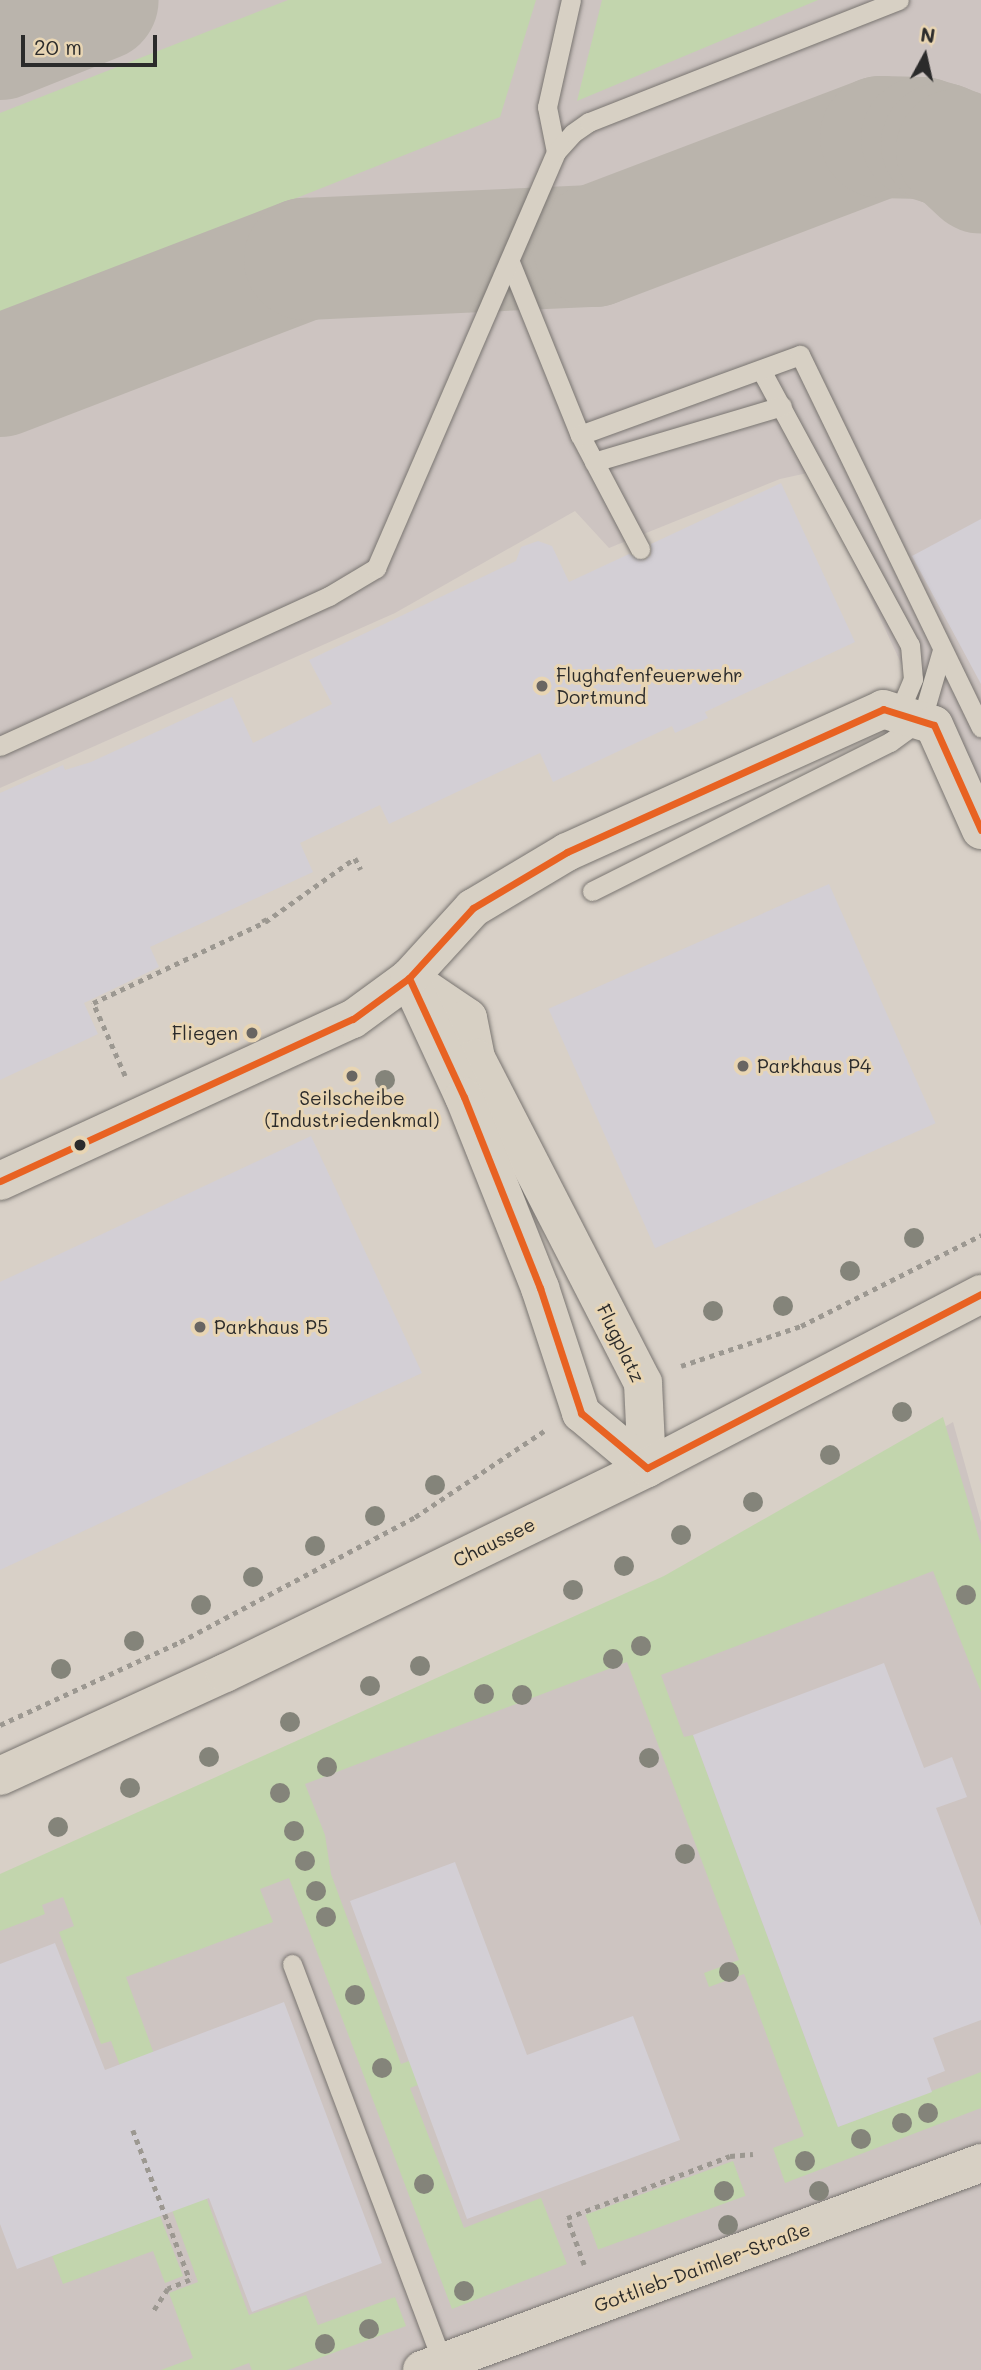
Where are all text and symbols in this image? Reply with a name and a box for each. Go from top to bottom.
scale bar [24,21,161,65]
north arrow [890,21,960,91]
text: N [919,21,937,48]
text: 20 m [34,33,82,60]
place label: Flughafenfeuerwehr Dortmund [556,664,743,708]
marker: Flughafenfeuerwehr Dortmund [534,678,550,694]
place label: Fliegen [172,1022,238,1044]
marker: Fliegen [244,1025,260,1041]
place label: Parkhaus P4 [757,1055,871,1077]
marker: Parkhaus P4 [735,1058,751,1074]
marker: Seilscheibe (Industriedenkmal) [344,1068,360,1084]
place label: Seilscheibe (Industriedenkmal) [264,1087,440,1131]
unlabelled marker [73,1138,87,1152]
street label: Flugplatz [592,1300,650,1386]
place label: Parkhaus P5 [214,1316,328,1338]
marker: Parkhaus P5 [192,1319,208,1335]
street label: Chaussee [449,1512,539,1572]
street label: Gottlieb-Daimler-Straße [591,2217,813,2317]

